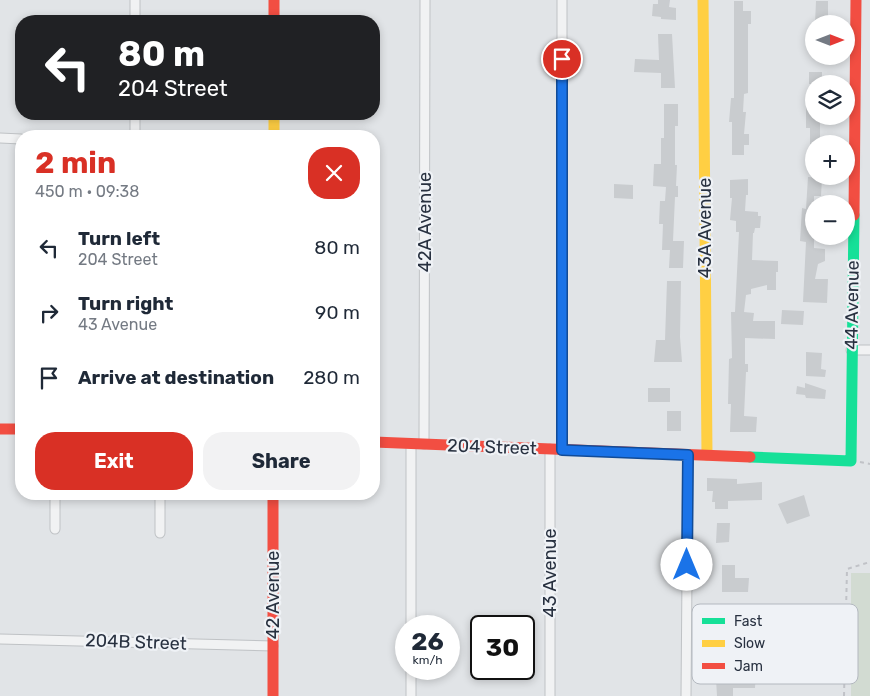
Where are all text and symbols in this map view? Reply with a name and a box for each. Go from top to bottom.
north arrow [805,15,855,65]
map controls [805,15,855,245]
text: 80 m [118,33,205,75]
icon: left [35,35,100,100]
pin [541,38,583,80]
icon: arrive [548,45,576,73]
text: 204 Street [118,75,228,102]
button: layers [805,75,855,125]
button: + [805,135,855,185]
text: 2 min [35,145,116,181]
button: close [308,147,360,199]
street label: 42A Avenue [414,172,436,272]
street label: 43A Avenue [694,178,716,278]
text: 450 m · 09:38 [35,182,139,201]
button: − [805,195,855,245]
text: Turn left [78,227,160,250]
icon: left [35,234,63,262]
text: 80 m [314,236,360,259]
text: 204 Street [78,250,158,269]
street label: 44 Avenue [840,260,864,350]
text: Turn right [78,292,173,315]
icon: right [35,299,63,327]
text: 90 m [315,301,360,324]
text: 43 Avenue [78,315,157,334]
icon: arrive [35,364,63,392]
text: Arrive at destination [78,366,274,389]
text: 280 m [303,366,360,389]
button: Exit [35,432,193,490]
button: Share [203,432,360,490]
street label: 204 Street [447,434,537,460]
street label: 43 Avenue [539,529,561,617]
position arrow [660,538,712,590]
street label: 42 Avenue [262,551,284,639]
legend [692,604,858,684]
text: Fast [734,613,763,630]
speed limit sign: 30 [470,615,535,680]
text: 26 [411,627,444,656]
street label: 204B Street [85,629,187,655]
text: Slow [734,635,765,652]
text: km/h [413,653,442,667]
text: Jam [734,658,763,675]

